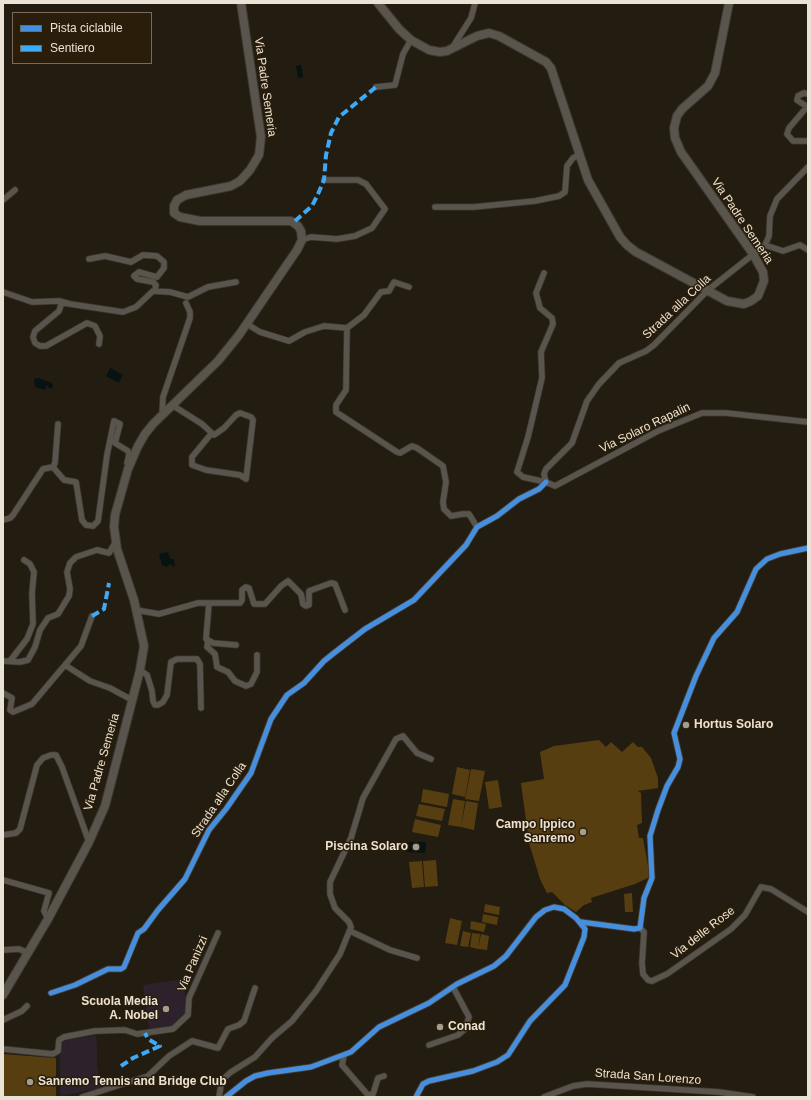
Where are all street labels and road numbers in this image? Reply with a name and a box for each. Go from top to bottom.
street label: Via Padre Semeria [251,36,279,138]
street label: Via Padre Semeria [708,175,776,267]
street label: Strada alla Colla [640,272,714,342]
street label: Via Solaro Rapalin [597,400,693,456]
street label: Via Padre Semeria [81,712,123,812]
street label: Strada alla Colla [188,759,250,841]
street label: Via delle Rose [668,904,738,962]
street label: Via Panizzi [175,934,211,994]
street label: Strada San Lorenzo [594,1066,702,1088]

